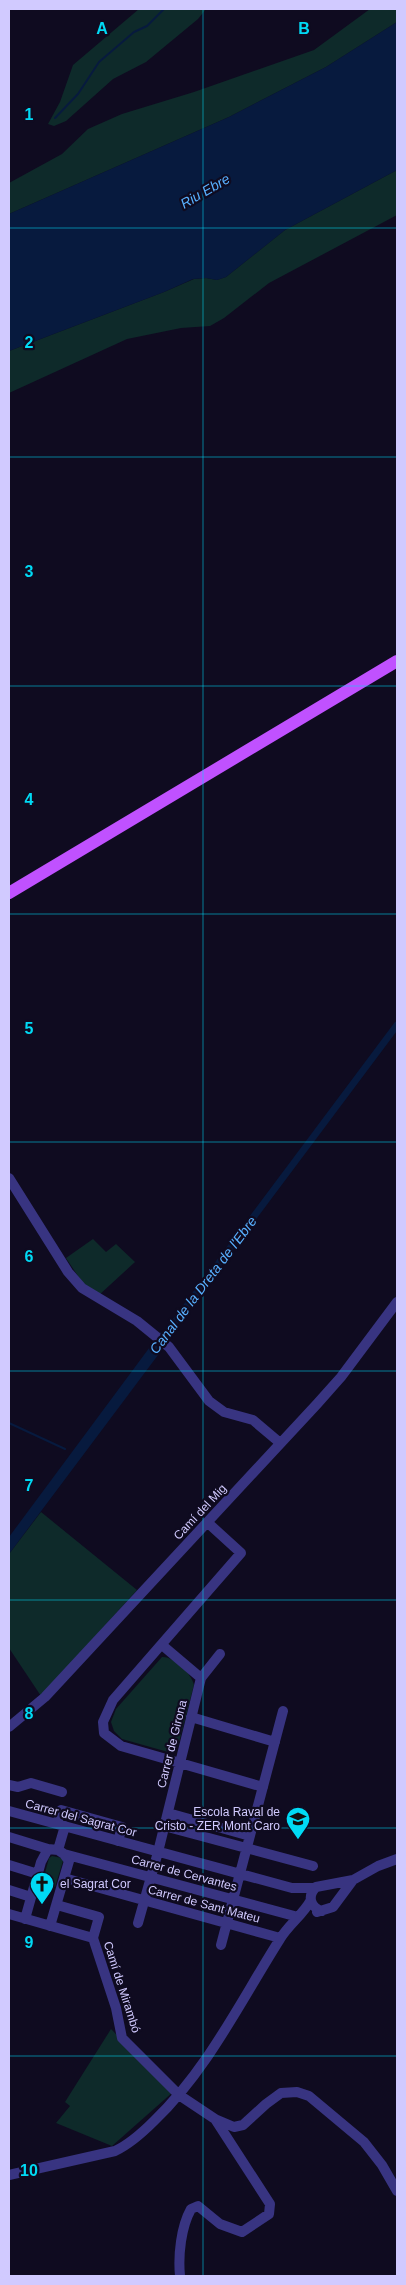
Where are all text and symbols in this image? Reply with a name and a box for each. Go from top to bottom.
text: A [96,20,108,37]
text: B [298,20,310,37]
text: 1 [25,106,34,123]
water label: Riu Ebre [177,170,233,212]
text: 2 [25,334,34,351]
text: 3 [25,563,34,580]
text: 4 [25,791,34,808]
text: 5 [25,1020,34,1037]
water label: Canal de la Dreta de l'Ebre [146,1213,260,1357]
text: 6 [25,1248,34,1265]
text: 7 [25,1477,34,1494]
street label: Camí del Mig [171,1481,229,1543]
street label: Carrer de Girona [154,1698,190,1789]
text: 8 [25,1705,34,1722]
street label: Carrer del Sagrat Cor [24,1796,138,1840]
place label: Escola Raval de Cristo - ZER Mont Caro [155,1805,280,1833]
school or university icon: Escola Raval de Cristo - ZER Mont Caro [285,1806,311,1840]
street label: Carrer de Cervantes [130,1852,238,1894]
church icon: el Sagrat Cor [29,1871,55,1905]
place label: el Sagrat Cor [60,1877,131,1891]
street label: Carrer de Sant Mateu [146,1882,262,1926]
text: 9 [25,1934,34,1951]
street label: Camí de Mirambó [101,1939,143,2035]
text: 10 [20,2162,38,2179]

